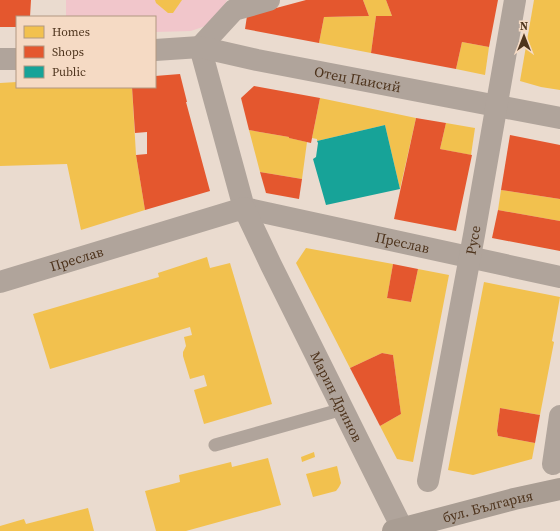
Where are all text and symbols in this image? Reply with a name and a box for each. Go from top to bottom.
legend [16,16,156,88]
north arrow [504,16,544,56]
text: N [520,19,528,34]
text: Homes [52,24,90,40]
text: Shops [52,44,84,60]
street label: Отец Паисий [313,61,403,97]
text: Public [52,64,86,80]
street label: Русе [461,224,485,256]
street label: Преслав [373,227,431,258]
street label: Преслав [47,241,106,276]
street label: Марин Дринов [306,348,368,445]
street label: бул. България [440,485,535,527]

